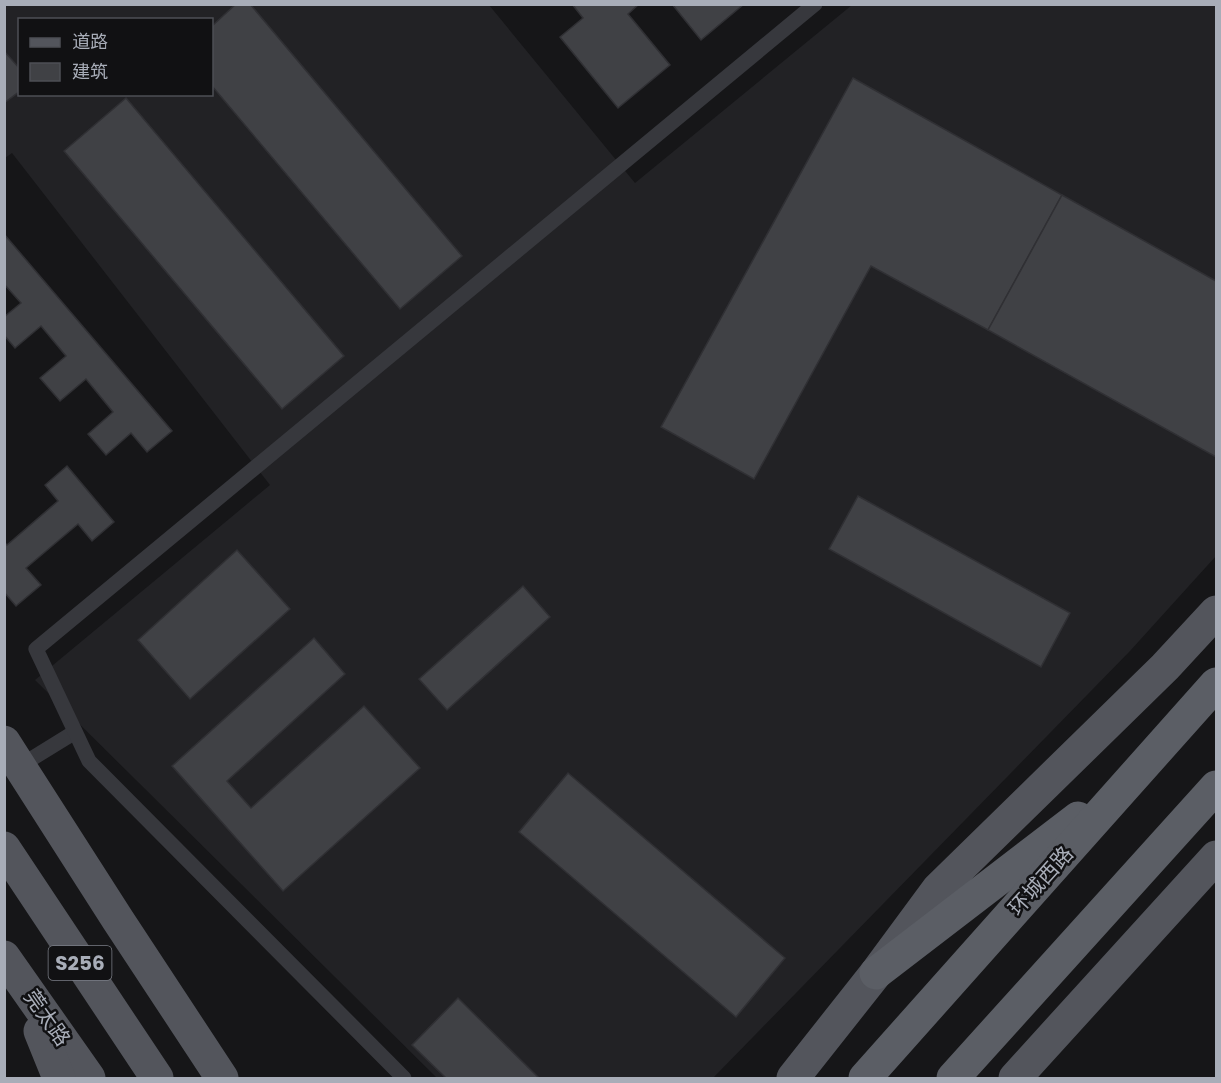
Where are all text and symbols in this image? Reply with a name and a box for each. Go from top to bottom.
legend [18,18,213,96]
text: 道路 [72,29,108,54]
text: 建筑 [72,59,108,84]
street label: 环城西路 [1002,840,1080,922]
road number: S256 [48,946,112,980]
street label: 莞太路 [17,984,77,1052]

